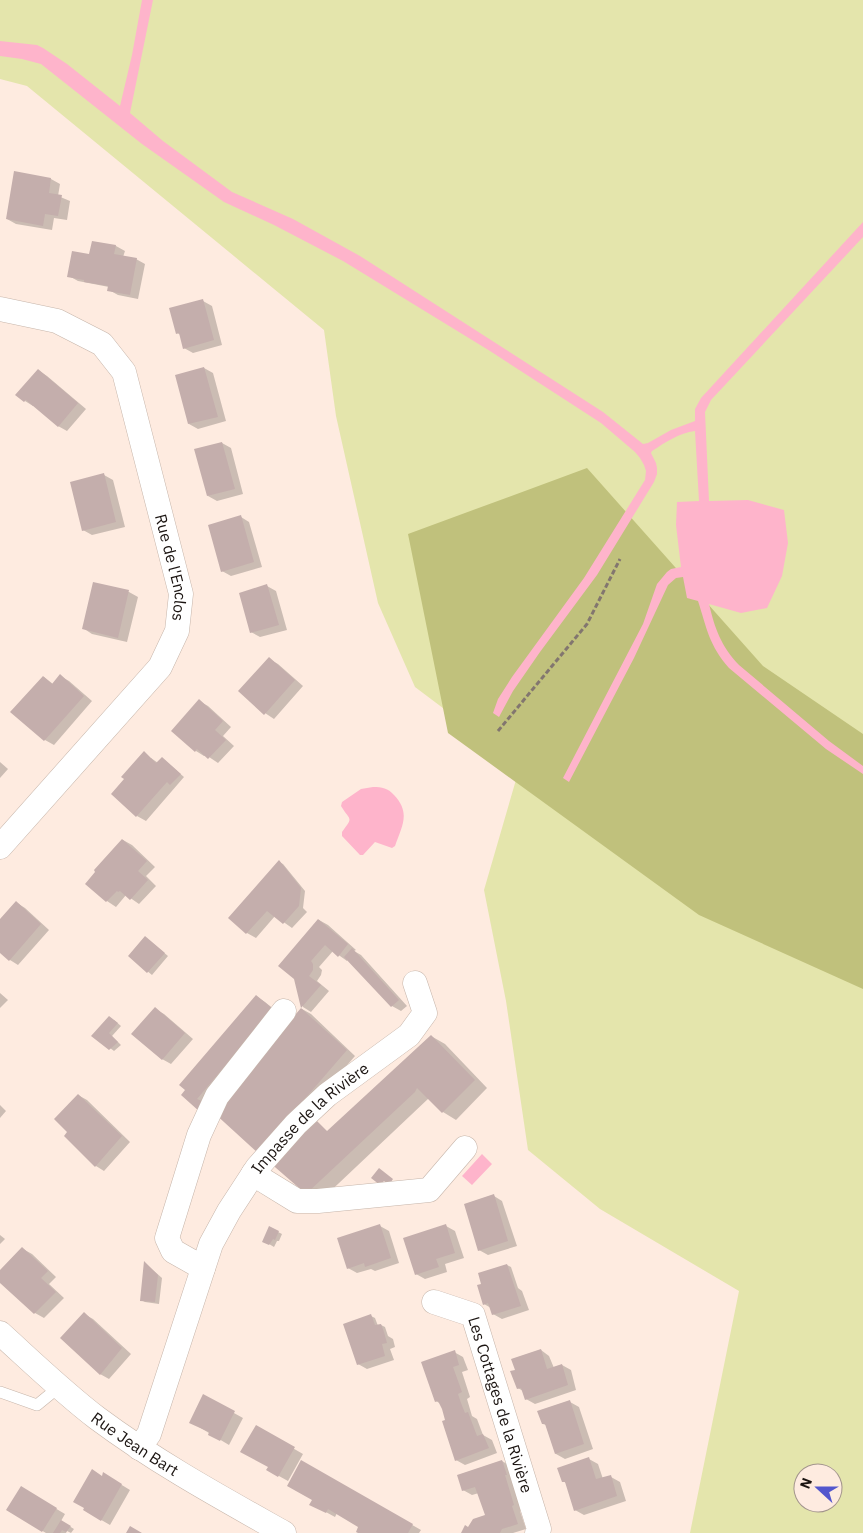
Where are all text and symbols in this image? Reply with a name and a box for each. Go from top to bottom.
street label: Rue de l'Enclos [151,512,191,622]
street label: Impasse de la Rivière [246,1058,373,1177]
street label: Les Cottages de la Rivière [464,1314,537,1496]
street label: Rue Jean Bart [87,1407,182,1480]
north arrow [793,1463,843,1513]
text: N [796,1475,816,1491]

